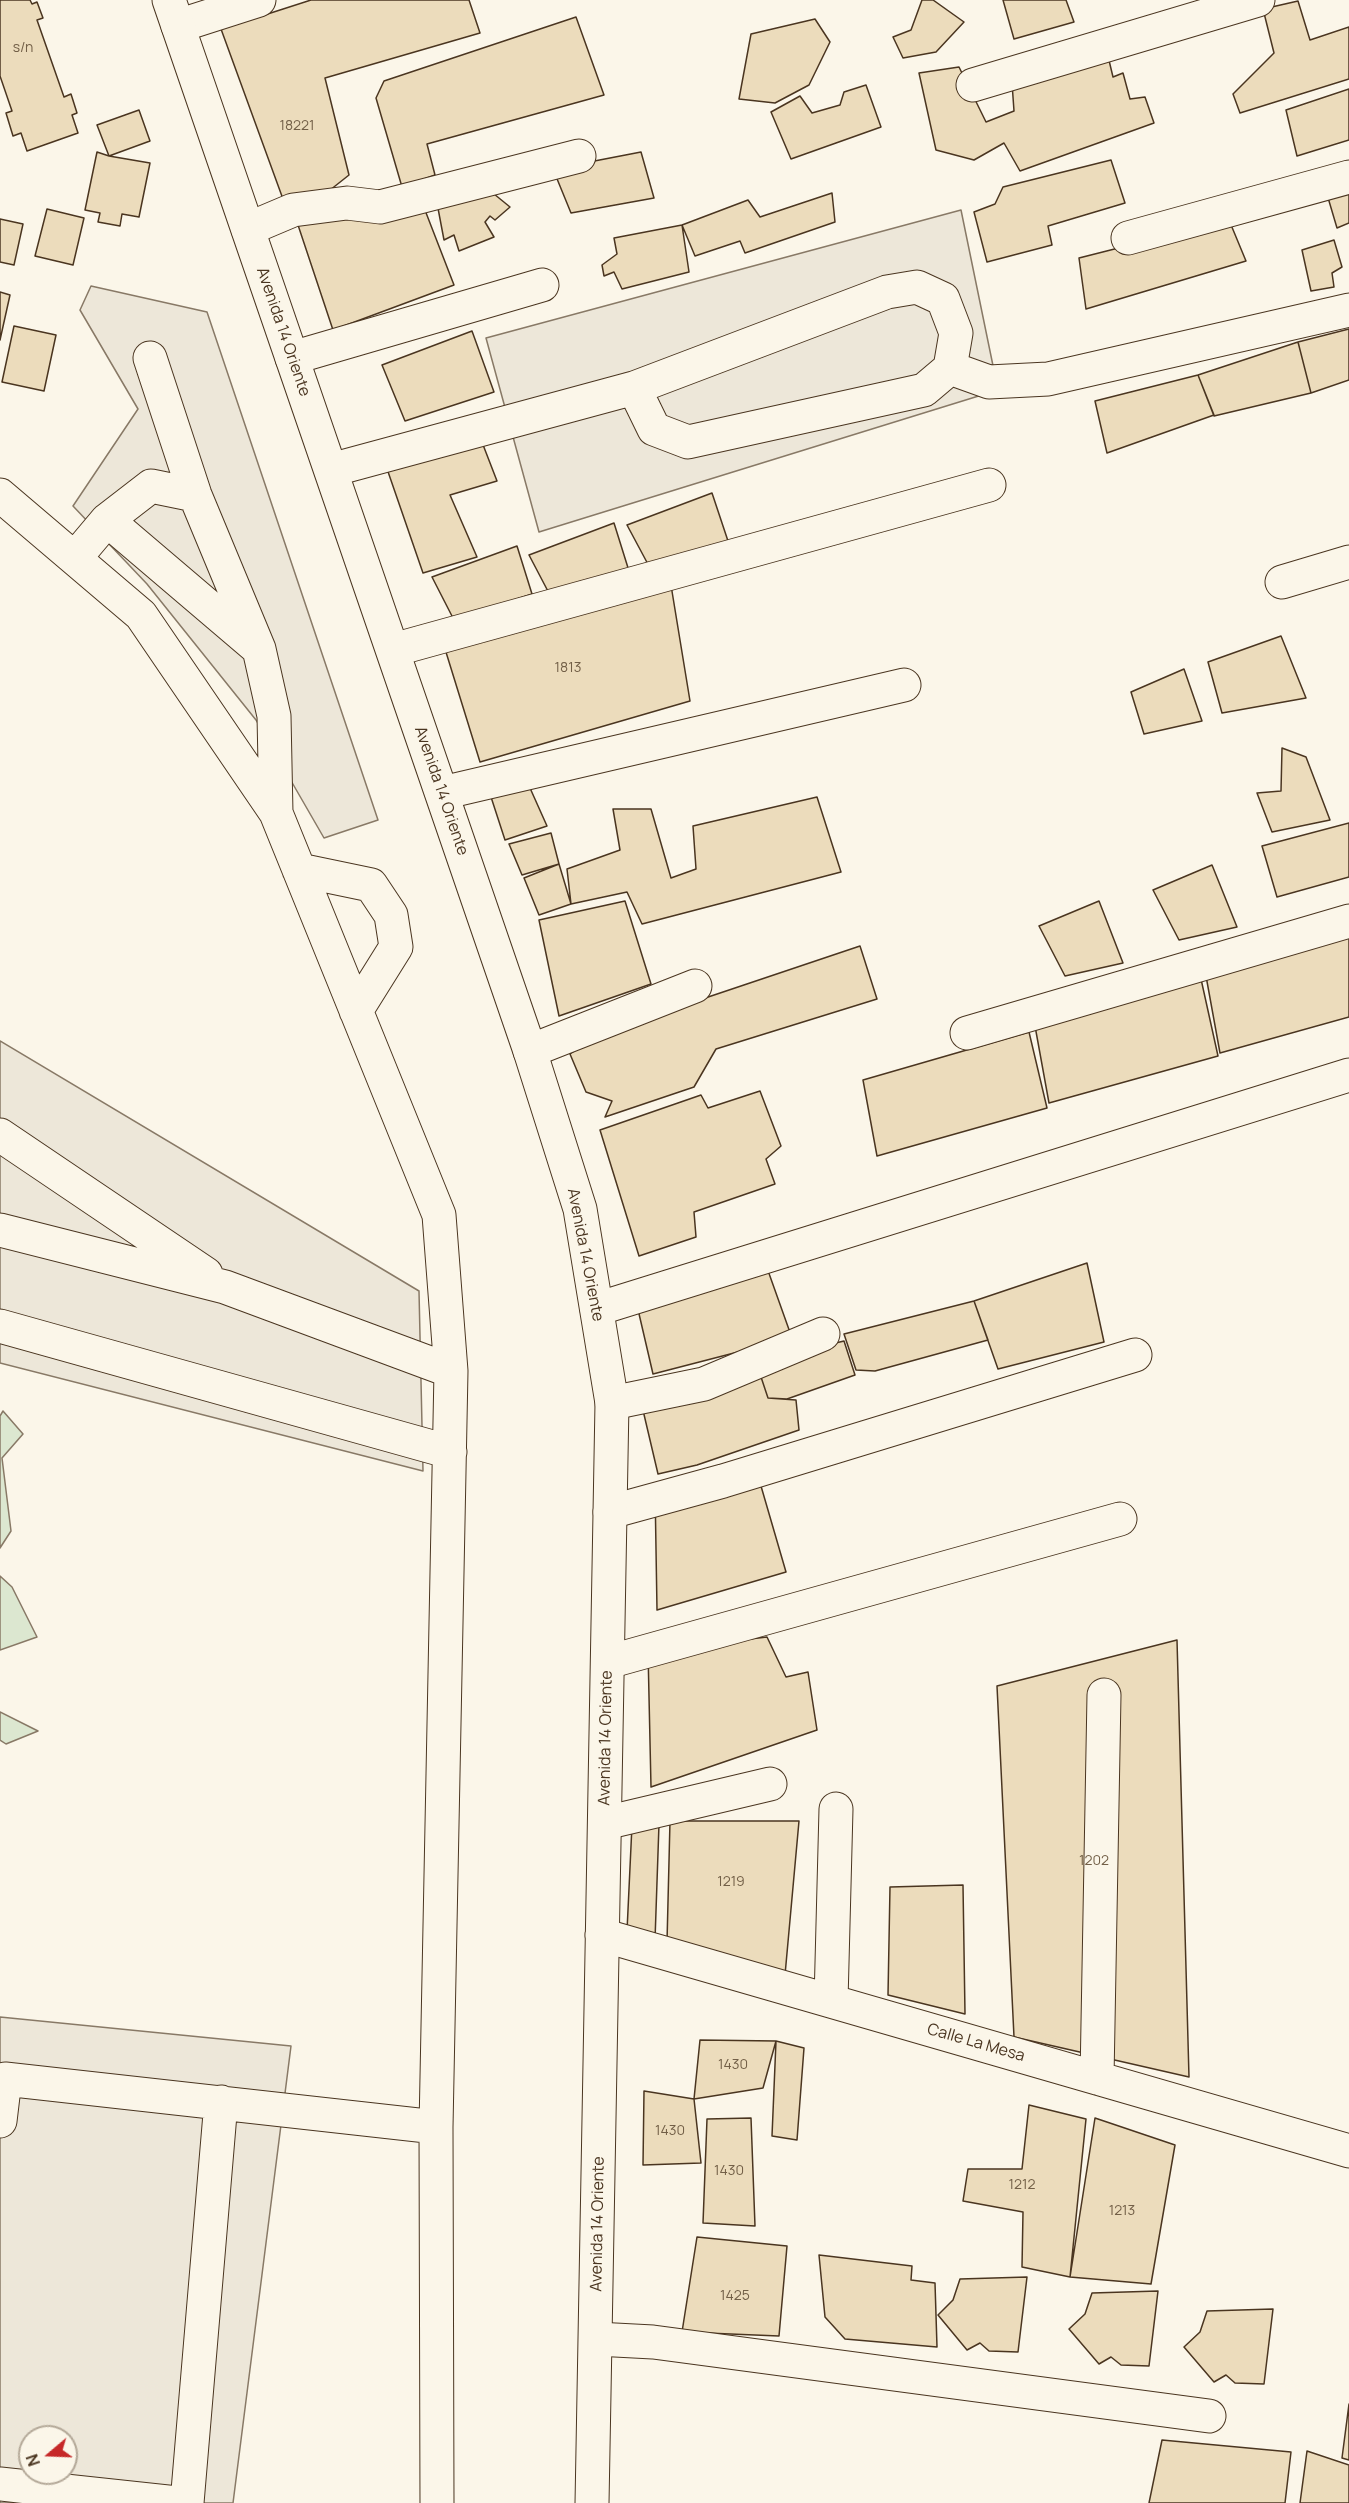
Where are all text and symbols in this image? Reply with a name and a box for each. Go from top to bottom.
house number: s/n [13,40,33,56]
house number: 18221 [279,118,315,134]
street label: Avenida 14 Oriente [252,265,314,399]
house number: 1813 [555,660,581,676]
street label: Avenida 14 Oriente [410,724,472,858]
street label: Avenida 14 Oriente [563,1187,607,1323]
street label: Avenida 14 Oriente [595,1670,617,1806]
house number: 1202 [1079,1853,1109,1869]
house number: 1219 [717,1874,745,1890]
street label: Calle La Mesa [925,2020,1027,2066]
house number: 1430 [718,2057,748,2073]
house number: 1430 [655,2123,685,2139]
street label: Avenida 14 Oriente [587,2156,609,2292]
house number: 1430 [714,2163,744,2179]
house number: 1212 [1009,2177,1035,2193]
house number: 1213 [1109,2203,1135,2219]
house number: 1425 [720,2288,750,2304]
north arrow [18,2425,78,2485]
text: N [21,2451,45,2469]

